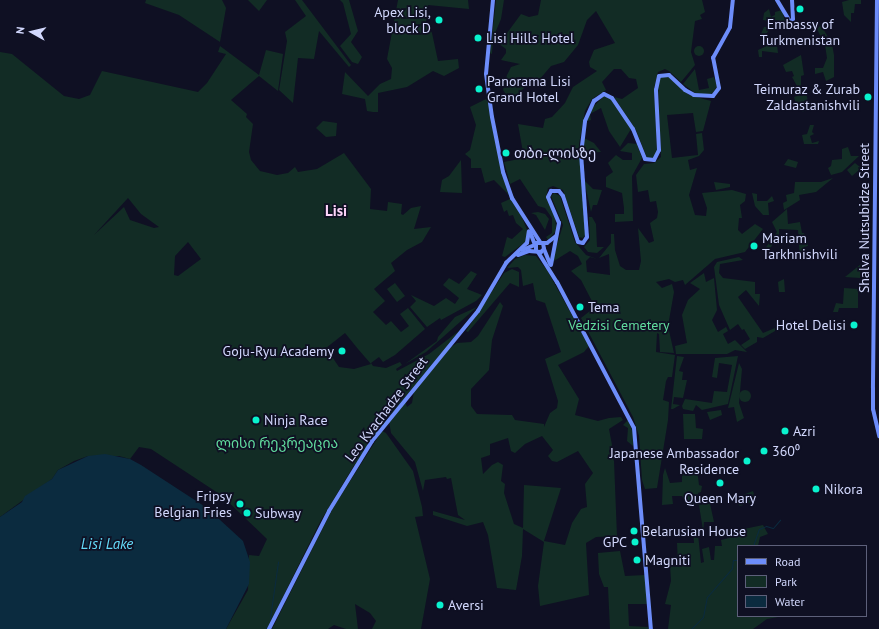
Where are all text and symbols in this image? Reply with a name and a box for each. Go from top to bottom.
place label: Apex Lisi, block D [374,4,431,36]
marker: Embassy of Turkmenistan [795,4,805,14]
north arrow [12,12,52,52]
marker: Apex Lisi, block D [434,15,444,25]
place label: Embassy of Turkmenistan [760,16,840,48]
text: N [13,26,28,35]
place label: Lisi Hills Hotel [486,30,574,46]
marker: Lisi Hills Hotel [473,33,483,43]
place label: Panorama Lisi Grand Hotel [487,73,571,106]
place label: Teimuraz & Zurab Zaldastanishvili [753,81,860,114]
marker: Panorama Lisi Grand Hotel [474,84,484,94]
marker: Teimuraz & Zurab Zaldastanishvili [863,92,873,102]
street label: Shalva Nutsubidze Street [856,143,872,293]
place label: თბი-ლისზე [514,145,596,161]
marker: თბი-ლისზე [501,148,511,158]
district label: Lisi [325,202,347,220]
place label: Mariam Tarkhnishvili [762,230,838,262]
marker: Mariam Tarkhnishvili [749,241,759,251]
place label: Tema [588,299,619,315]
marker: Tema [575,302,585,312]
park label: Vedzisi Cemetery [568,317,670,333]
place label: Hotel Delisi [776,317,846,333]
marker: Hotel Delisi [849,320,859,330]
place label: Goju-Ryu Academy [222,343,334,359]
marker: Goju-Ryu Academy [337,346,347,356]
street label: Leo Kvachadze Street [341,353,431,465]
place label: Ninja Race [264,412,327,428]
marker: Ninja Race [251,415,261,425]
place label: Azri [793,423,816,439]
marker: Azri [780,426,790,436]
park label: ლისი რეკრეაცია [216,435,338,451]
place label: 360⁰ [772,443,800,459]
place label: Japanese Ambassador Residence [609,445,739,478]
marker: 360⁰ [759,446,769,456]
marker: Japanese Ambassador Residence [742,456,752,466]
marker: Queen Mary [715,478,725,488]
place label: Nikora [824,481,863,497]
marker: Nikora [811,484,821,494]
place label: Fripsy Belgian Fries [154,488,232,520]
place label: Queen Mary [684,490,756,506]
marker: Fripsy Belgian Fries [235,499,245,509]
place label: Subway [255,505,301,521]
marker: Subway [242,508,252,518]
place label: Belarusian House [642,523,746,539]
marker: Belarusian House [629,526,639,536]
place label: GPC [603,534,627,550]
water label: Lisi Lake [81,535,133,553]
marker: GPC [630,537,640,547]
legend [737,545,867,617]
place label: Magniti [645,552,690,568]
text: Road [775,554,800,569]
marker: Magniti [632,555,642,565]
text: Park [775,574,797,589]
text: Water [775,594,805,609]
place label: Aversi [448,597,484,613]
marker: Aversi [435,600,445,610]

